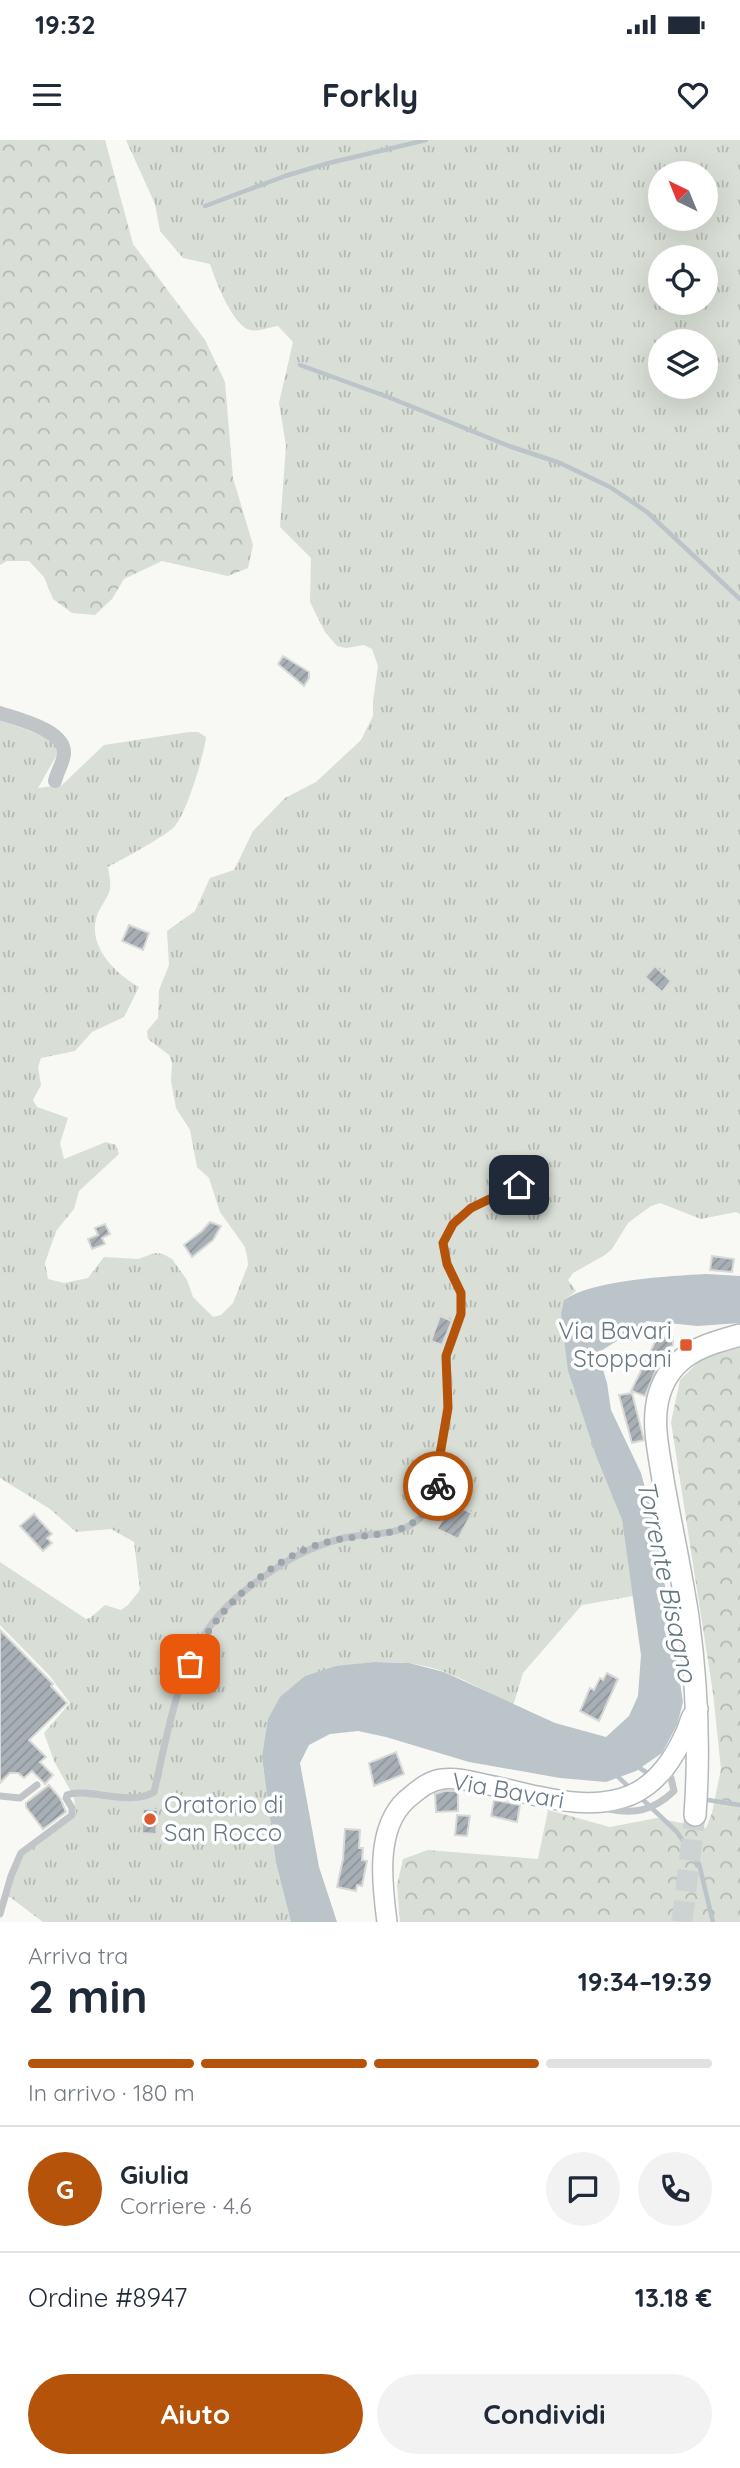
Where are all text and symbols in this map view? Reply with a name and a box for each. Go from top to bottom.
text: 19:32 [35,8,96,41]
text: Forkly [322,75,418,115]
icon: menu [28,76,66,114]
icon: heart [674,76,712,114]
north arrow [648,161,718,231]
map controls [648,161,718,399]
button: locate [648,245,718,315]
button: layers [648,329,718,399]
pin [489,1155,549,1215]
icon: home [500,1166,538,1204]
place label: Via Bavari Stoppani [558,1315,672,1373]
marker: Via Bavari Stoppani [678,1337,694,1353]
courier [403,1451,473,1521]
icon: bike [419,1467,457,1505]
water label: Torrente Bisagno [630,1477,705,1686]
pin [160,1634,220,1694]
icon: bag [171,1645,209,1683]
street label: Via Bavari [450,1765,567,1815]
place label: Oratorio di San Rocco [164,1789,284,1847]
marker: Oratorio di San Rocco [142,1811,158,1827]
text: Arriva tra [28,1941,128,1970]
text: 19:34–19:39 [578,1965,712,1998]
text: 2 min [28,1967,148,2025]
text: In arrivo · 180 m [28,2078,195,2107]
button: chat [546,2152,620,2226]
button: phone [638,2152,712,2226]
text: Giulia [120,2158,189,2191]
text: G [56,2173,74,2206]
text: Corriere · 4.6 [120,2191,252,2220]
text: Ordine #8947 [28,2281,187,2314]
text: 13.18 € [635,2281,712,2314]
button: Aiuto [28,2374,363,2454]
button: Condividi [377,2374,712,2454]

